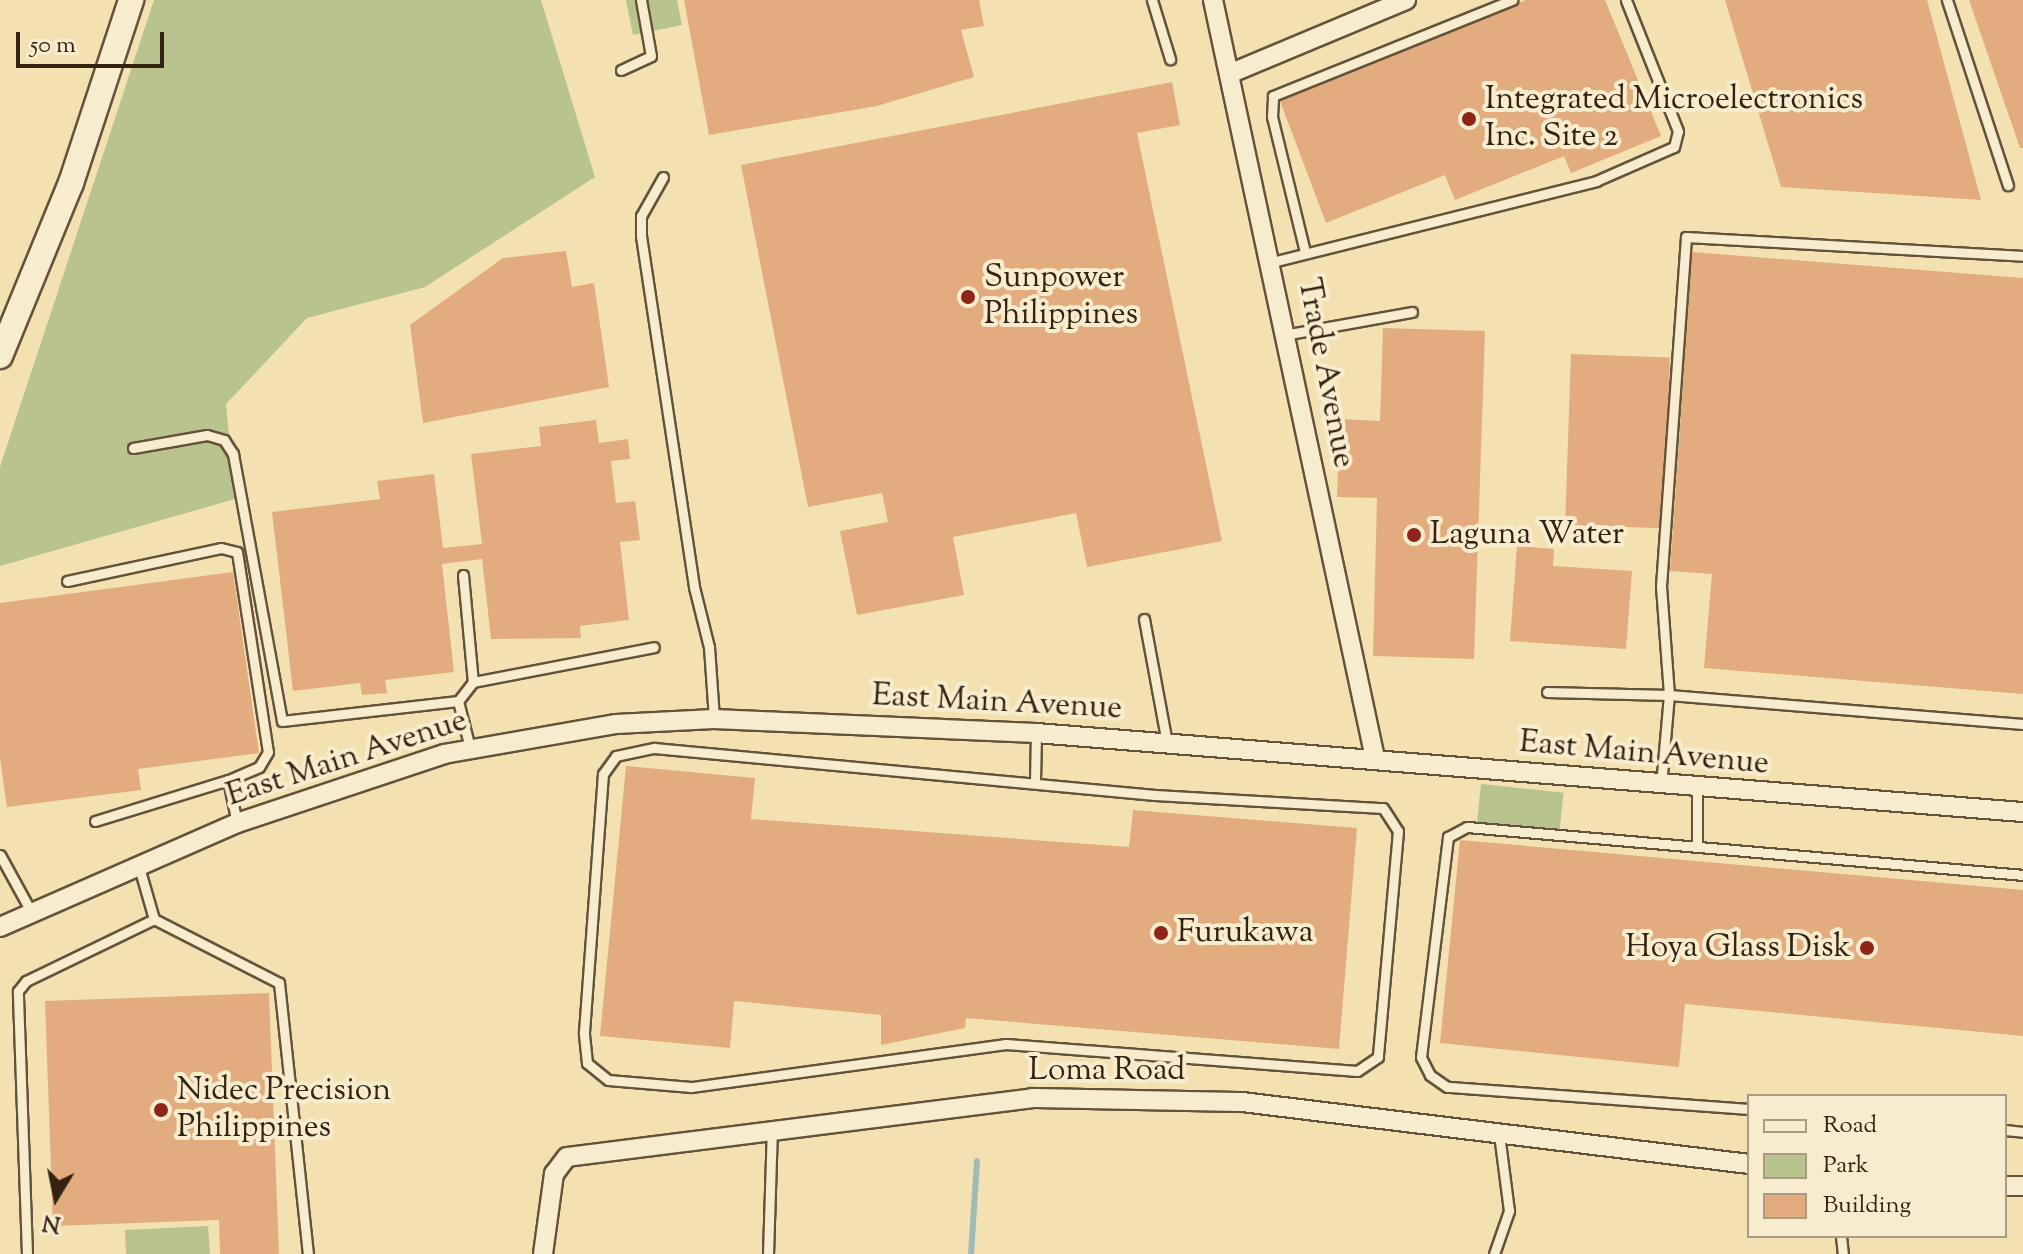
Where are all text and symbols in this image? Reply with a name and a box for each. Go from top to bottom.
scale bar [20,16,168,66]
text: 50 m [30,29,76,63]
place label: Integrated Microelectronics Inc. Site 2 [1485,82,1863,157]
marker: Integrated Microelectronics Inc. Site 2 [1460,110,1478,128]
place label: Sunpower Philippines [984,260,1138,335]
street label: Trade Avenue [1288,275,1362,471]
marker: Sunpower Philippines [959,288,977,306]
place label: Laguna Water [1430,516,1624,554]
marker: Laguna Water [1405,526,1423,544]
street label: East Main Avenue [871,677,1123,729]
street label: East Main Avenue [222,702,472,816]
street label: East Main Avenue [1518,724,1770,784]
place label: Furukawa [1177,914,1314,952]
marker: Furukawa [1152,924,1170,942]
place label: Hoya Glass Disk [1625,929,1851,967]
marker: Hoya Glass Disk [1858,939,1876,957]
street label: Loma Road [1029,1052,1185,1090]
place label: Nidec Precision Philippines [177,1073,391,1148]
legend [1747,1094,2007,1238]
marker: Nidec Precision Philippines [152,1101,170,1119]
text: Road [1823,1109,1877,1143]
text: Park [1823,1149,1869,1183]
north arrow [16,1158,96,1238]
text: Building [1823,1189,1911,1223]
text: N [40,1204,63,1239]

